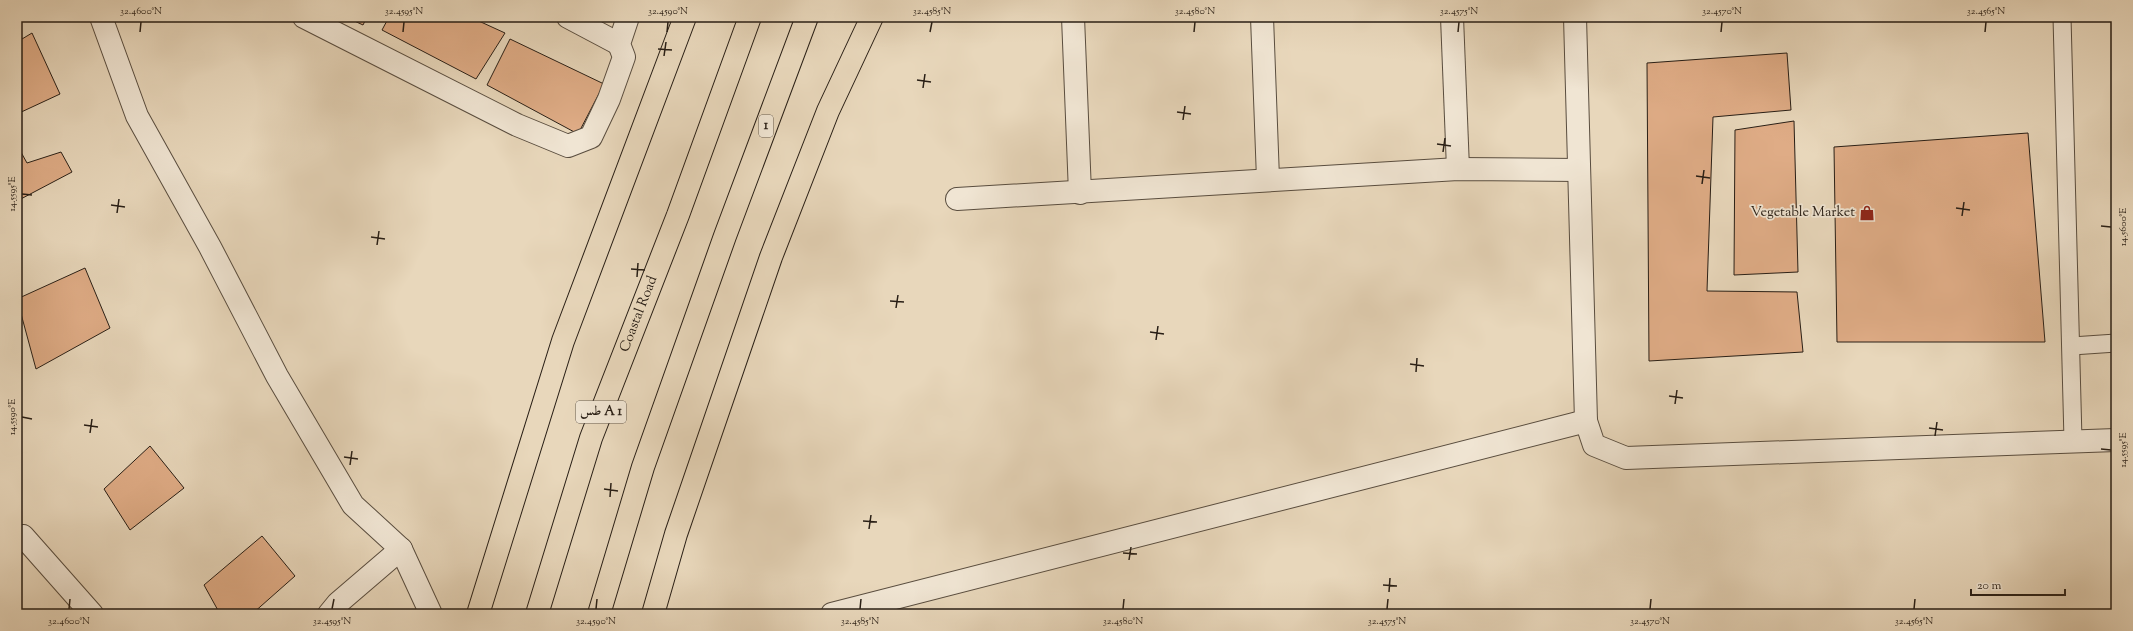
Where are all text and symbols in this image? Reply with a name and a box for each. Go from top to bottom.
text: 32.4600°N [120,4,162,19]
text: 32.4595°N [385,4,423,19]
text: 32.4590°N [648,4,688,19]
text: 32.4585°N [913,4,951,19]
text: 32.4580°N [1175,4,1215,19]
text: 32.4575°N [1440,4,1478,19]
text: 32.4570°N [1702,4,1742,19]
text: 32.4565°N [1967,4,2005,19]
road number: 1 [759,115,773,137]
text: 14.5595°E [5,177,20,211]
place label: Vegetable Market [1750,203,1855,223]
shop icon: Vegetable Market [1858,204,1876,222]
text: 14.5600°E [2116,208,2131,246]
street label: Coastal Road [615,273,663,355]
text: 14.5590°E [5,399,20,435]
road number: طس A 1 [576,401,626,423]
text: 14.5595°E [2116,433,2131,467]
scale bar [1971,571,2065,597]
text: 20 m [1977,577,2002,595]
text: 32.4600°N [48,614,90,629]
text: 32.4595°N [313,614,351,629]
text: 32.4590°N [576,614,616,629]
text: 32.4585°N [841,614,879,629]
text: 32.4580°N [1103,614,1143,629]
text: 32.4575°N [1368,614,1406,629]
text: 32.4570°N [1630,614,1670,629]
text: 32.4565°N [1895,614,1933,629]

